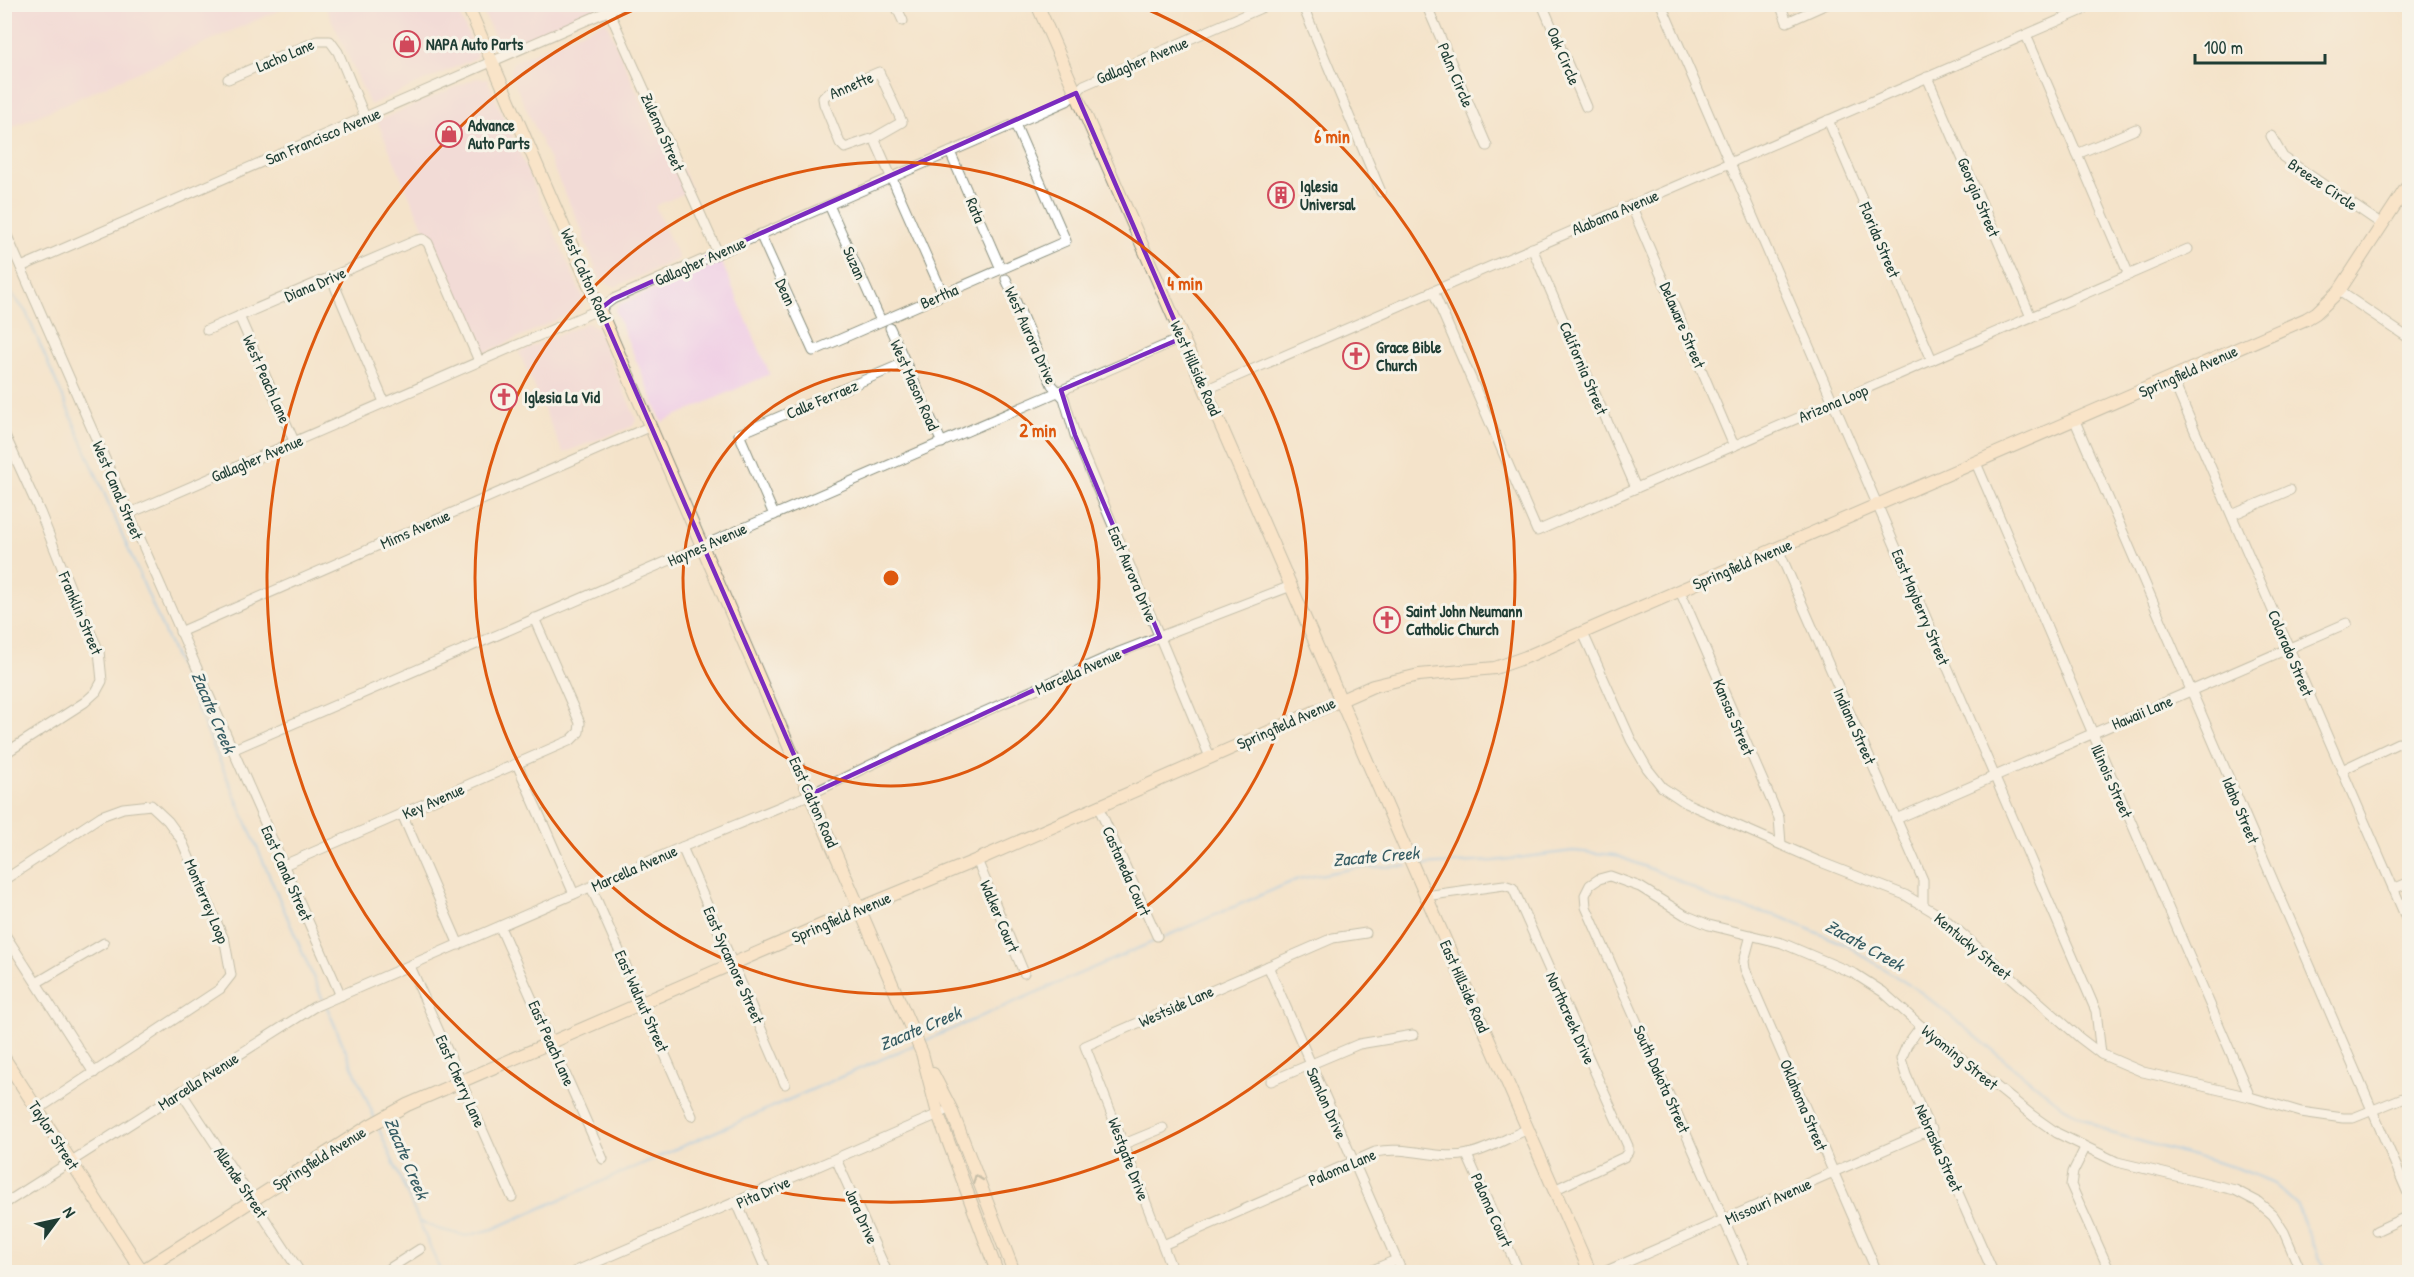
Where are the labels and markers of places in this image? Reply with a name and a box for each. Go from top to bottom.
shop icon: NAPA Auto Parts [392,29,422,59]
place label: NAPA Auto Parts [426,33,524,55]
place label: Advance Auto Parts [468,114,530,154]
shop icon: Advance Auto Parts [434,119,464,149]
place label: Iglesia Universal [1300,175,1356,215]
building icon: Iglesia Universal [1266,180,1296,210]
place label: Grace Bible Church [1376,336,1442,376]
church icon: Grace Bible Church [1341,341,1371,371]
church icon: Iglesia La Vid [489,382,519,412]
place label: Iglesia La Vid [524,386,601,409]
centre of rings [881,568,901,588]
place label: Saint John Neumann Catholic Church [1406,600,1523,640]
church icon: Saint John Neumann Catholic Church [1372,605,1402,635]

